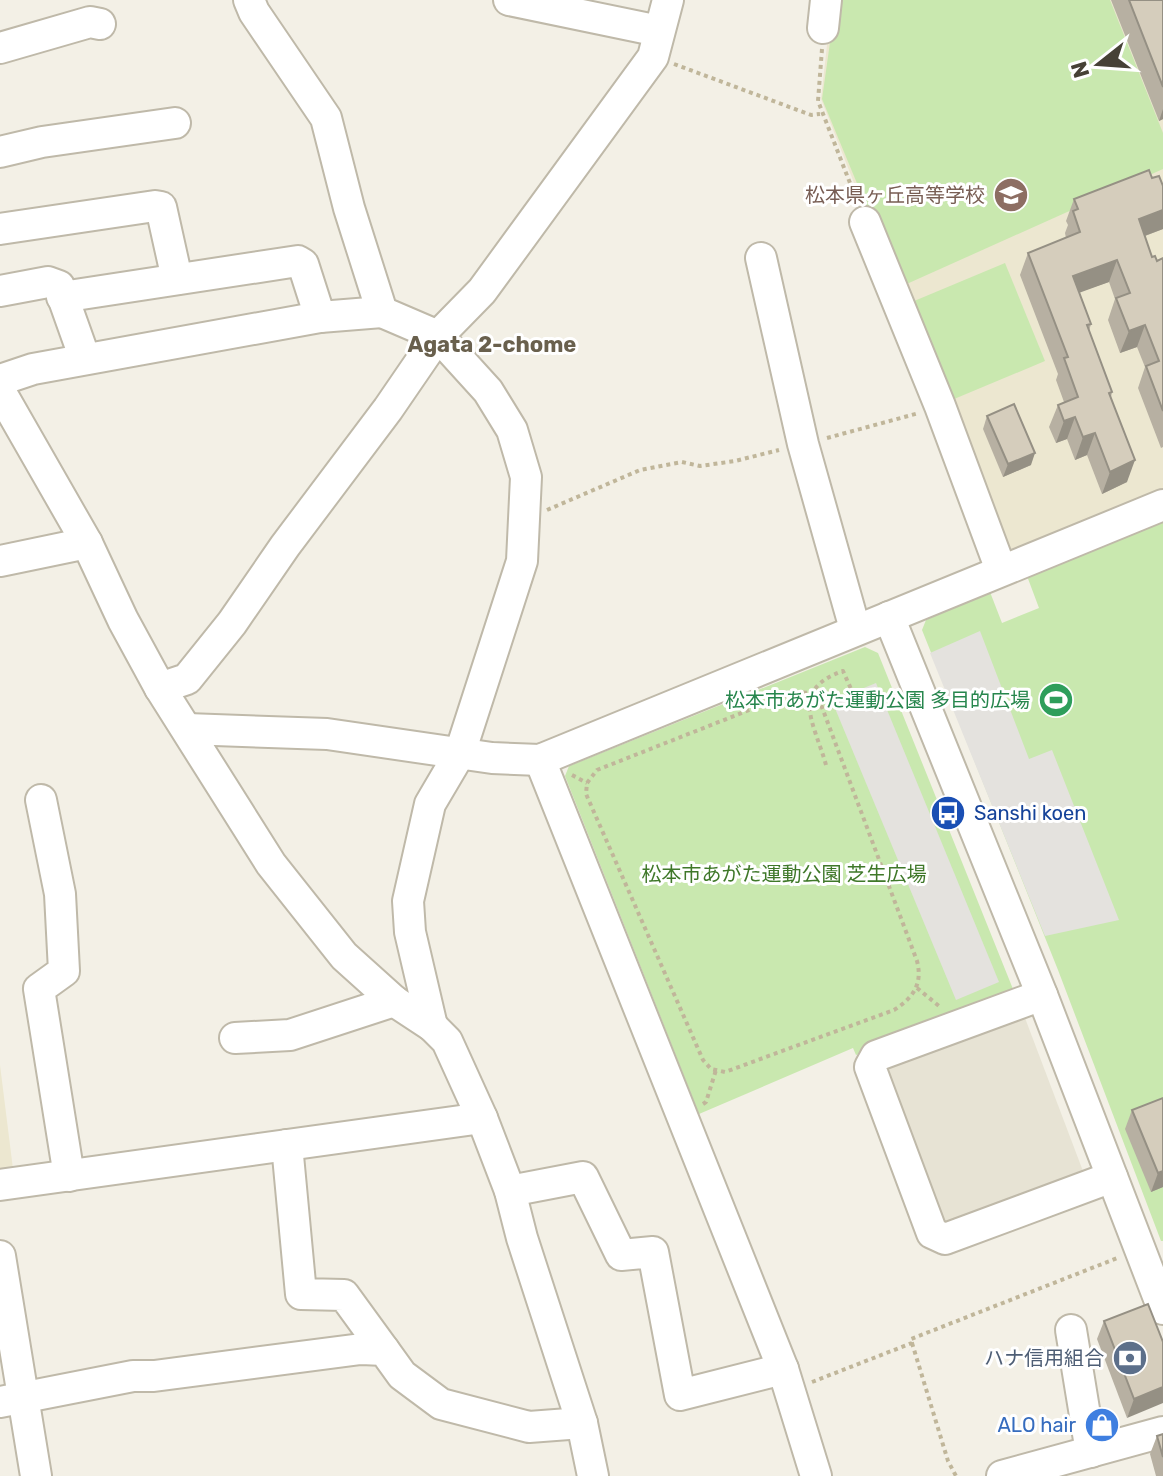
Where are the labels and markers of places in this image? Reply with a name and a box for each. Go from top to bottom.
school or university icon: 松本県ヶ丘高等学校 [992,176,1030,214]
place label: 松本県ヶ丘高等学校 [805,183,985,207]
sports icon: 松本市あがた運動公園 多目的広場 [1037,681,1075,719]
place label: 松本市あがた運動公園 多目的広場 [725,688,1030,712]
bus stop icon: Sanshi koen [929,794,967,832]
place label: Sanshi koen [974,801,1086,825]
bank icon: ハナ信用組合 [1111,1339,1149,1377]
place label: ハナ信用組合 [984,1346,1104,1370]
shop icon: ALO hair [1083,1406,1121,1444]
place label: ALO hair [997,1413,1076,1437]

